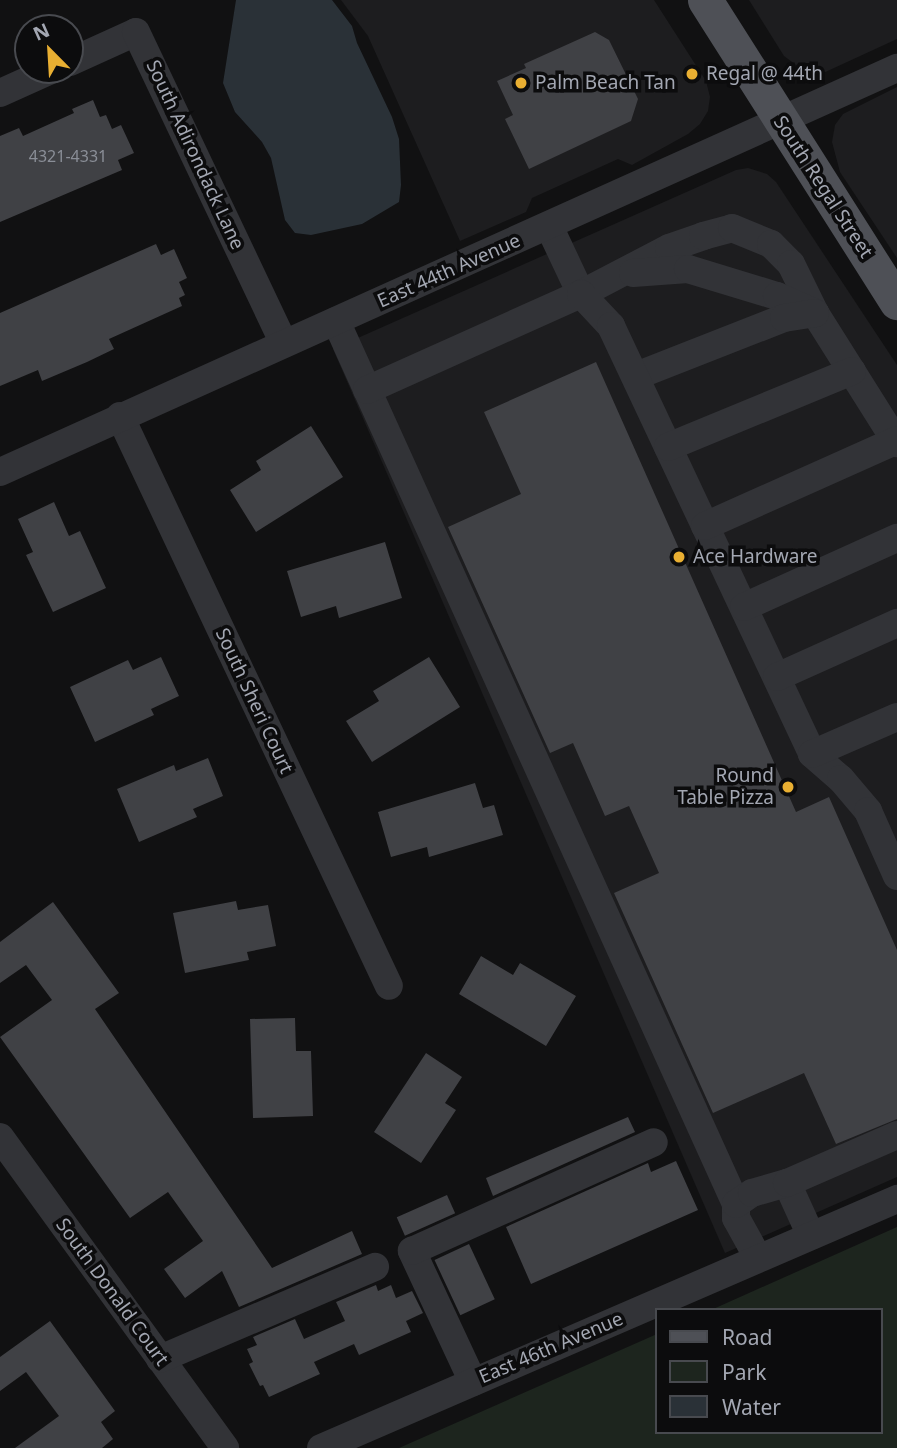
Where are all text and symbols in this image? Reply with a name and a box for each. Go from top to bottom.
north arrow [14,14,84,84]
text: N [29,17,54,47]
street label: South Adirondack Lane [141,57,249,253]
place label: Regal @ 44th [706,63,823,85]
marker: Regal @ 44th [684,66,700,82]
place label: Palm Beach Tan [535,72,676,94]
marker: Palm Beach Tan [513,75,529,91]
street label: South Regal Street [769,112,877,262]
house number: 4321-4331 [29,146,107,166]
street label: East 44th Avenue [374,229,524,313]
place label: Ace Hardware [693,546,818,568]
marker: Ace Hardware [671,549,687,565]
street label: South Sheri Court [210,625,298,777]
place label: Round Table Pizza [677,765,774,809]
marker: Round Table Pizza [780,779,796,795]
street label: South Donald Court [51,1214,173,1370]
street label: East 46th Avenue [476,1307,626,1389]
legend [656,1308,883,1434]
text: Road [722,1323,772,1351]
text: Park [722,1358,766,1386]
text: Water [722,1393,781,1421]

